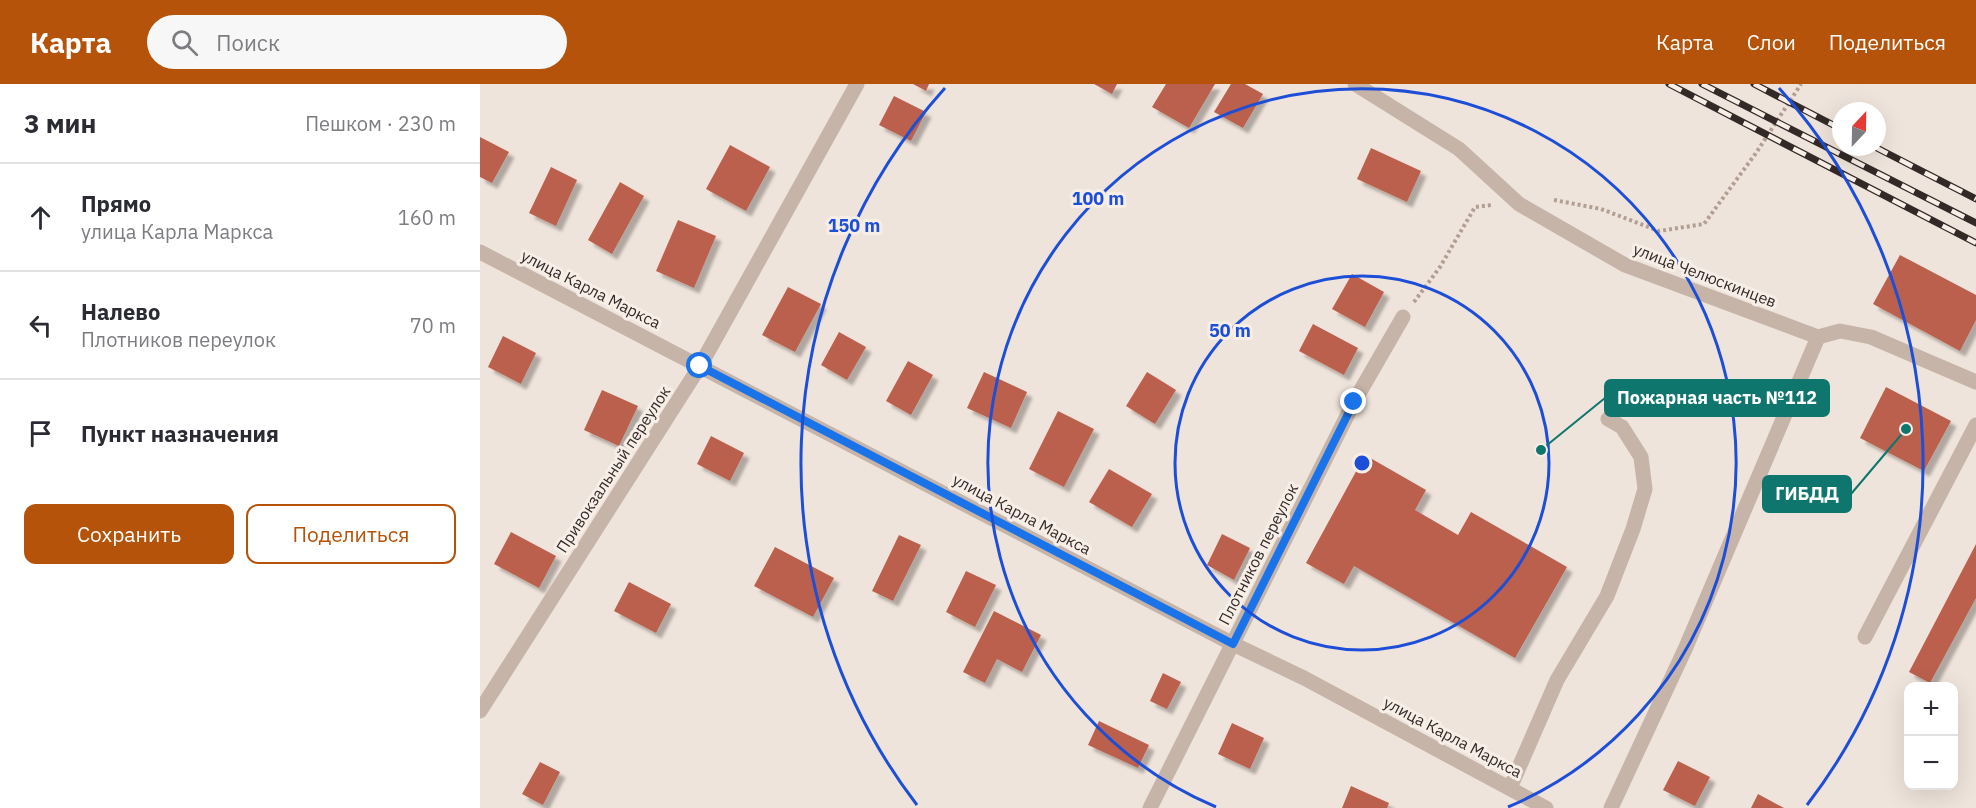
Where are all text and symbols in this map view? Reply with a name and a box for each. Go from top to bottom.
search box [147,15,567,69]
text: Карта [30,24,111,61]
icon: search [168,26,201,59]
text: Поиск [216,28,280,57]
text: Карта [1656,28,1714,56]
text: Слои [1747,28,1796,56]
text: Поделиться [1829,28,1946,56]
north arrow [1832,102,1886,156]
text: 3 мин [24,106,96,140]
text: Пешком · 230 m [305,110,456,137]
text: 100 m [1072,187,1124,210]
text: Прямо [81,189,151,218]
icon: ahead [24,201,57,234]
text: 160 m [398,204,456,231]
text: 150 m [828,214,880,237]
text: улица Карла Маркса [81,218,273,245]
street label: улица Челюскинцев [1631,238,1779,312]
street label: улица Карла Маркса [518,245,664,333]
text: Налево [81,297,160,326]
icon: left [24,309,57,342]
text: 70 m [410,312,456,339]
text: 50 m [1209,319,1251,342]
text: Плотников переулок [81,326,276,353]
route start [686,352,712,378]
callout: Пожарная часть №112 [1605,380,1829,416]
street label: Привокзальный переулок [552,382,675,556]
text: Пожарная часть №112 [1617,386,1817,409]
route end [1340,388,1366,414]
icon: arrive [24,417,57,450]
text: Пункт назначения [81,419,279,448]
centre of rings [1352,453,1372,473]
street label: улица Карла Маркса [949,469,1095,559]
callout: ГИБДД [1763,476,1851,512]
street label: Плотников переулок [1214,480,1302,628]
text: ГИБДД [1775,482,1839,505]
button: Сохранить [24,504,234,564]
button: Поделиться [246,504,456,564]
map controls [1904,682,1958,790]
button: + [1904,682,1958,736]
street label: улица Карла Маркса [1380,692,1526,782]
button: − [1904,736,1958,790]

